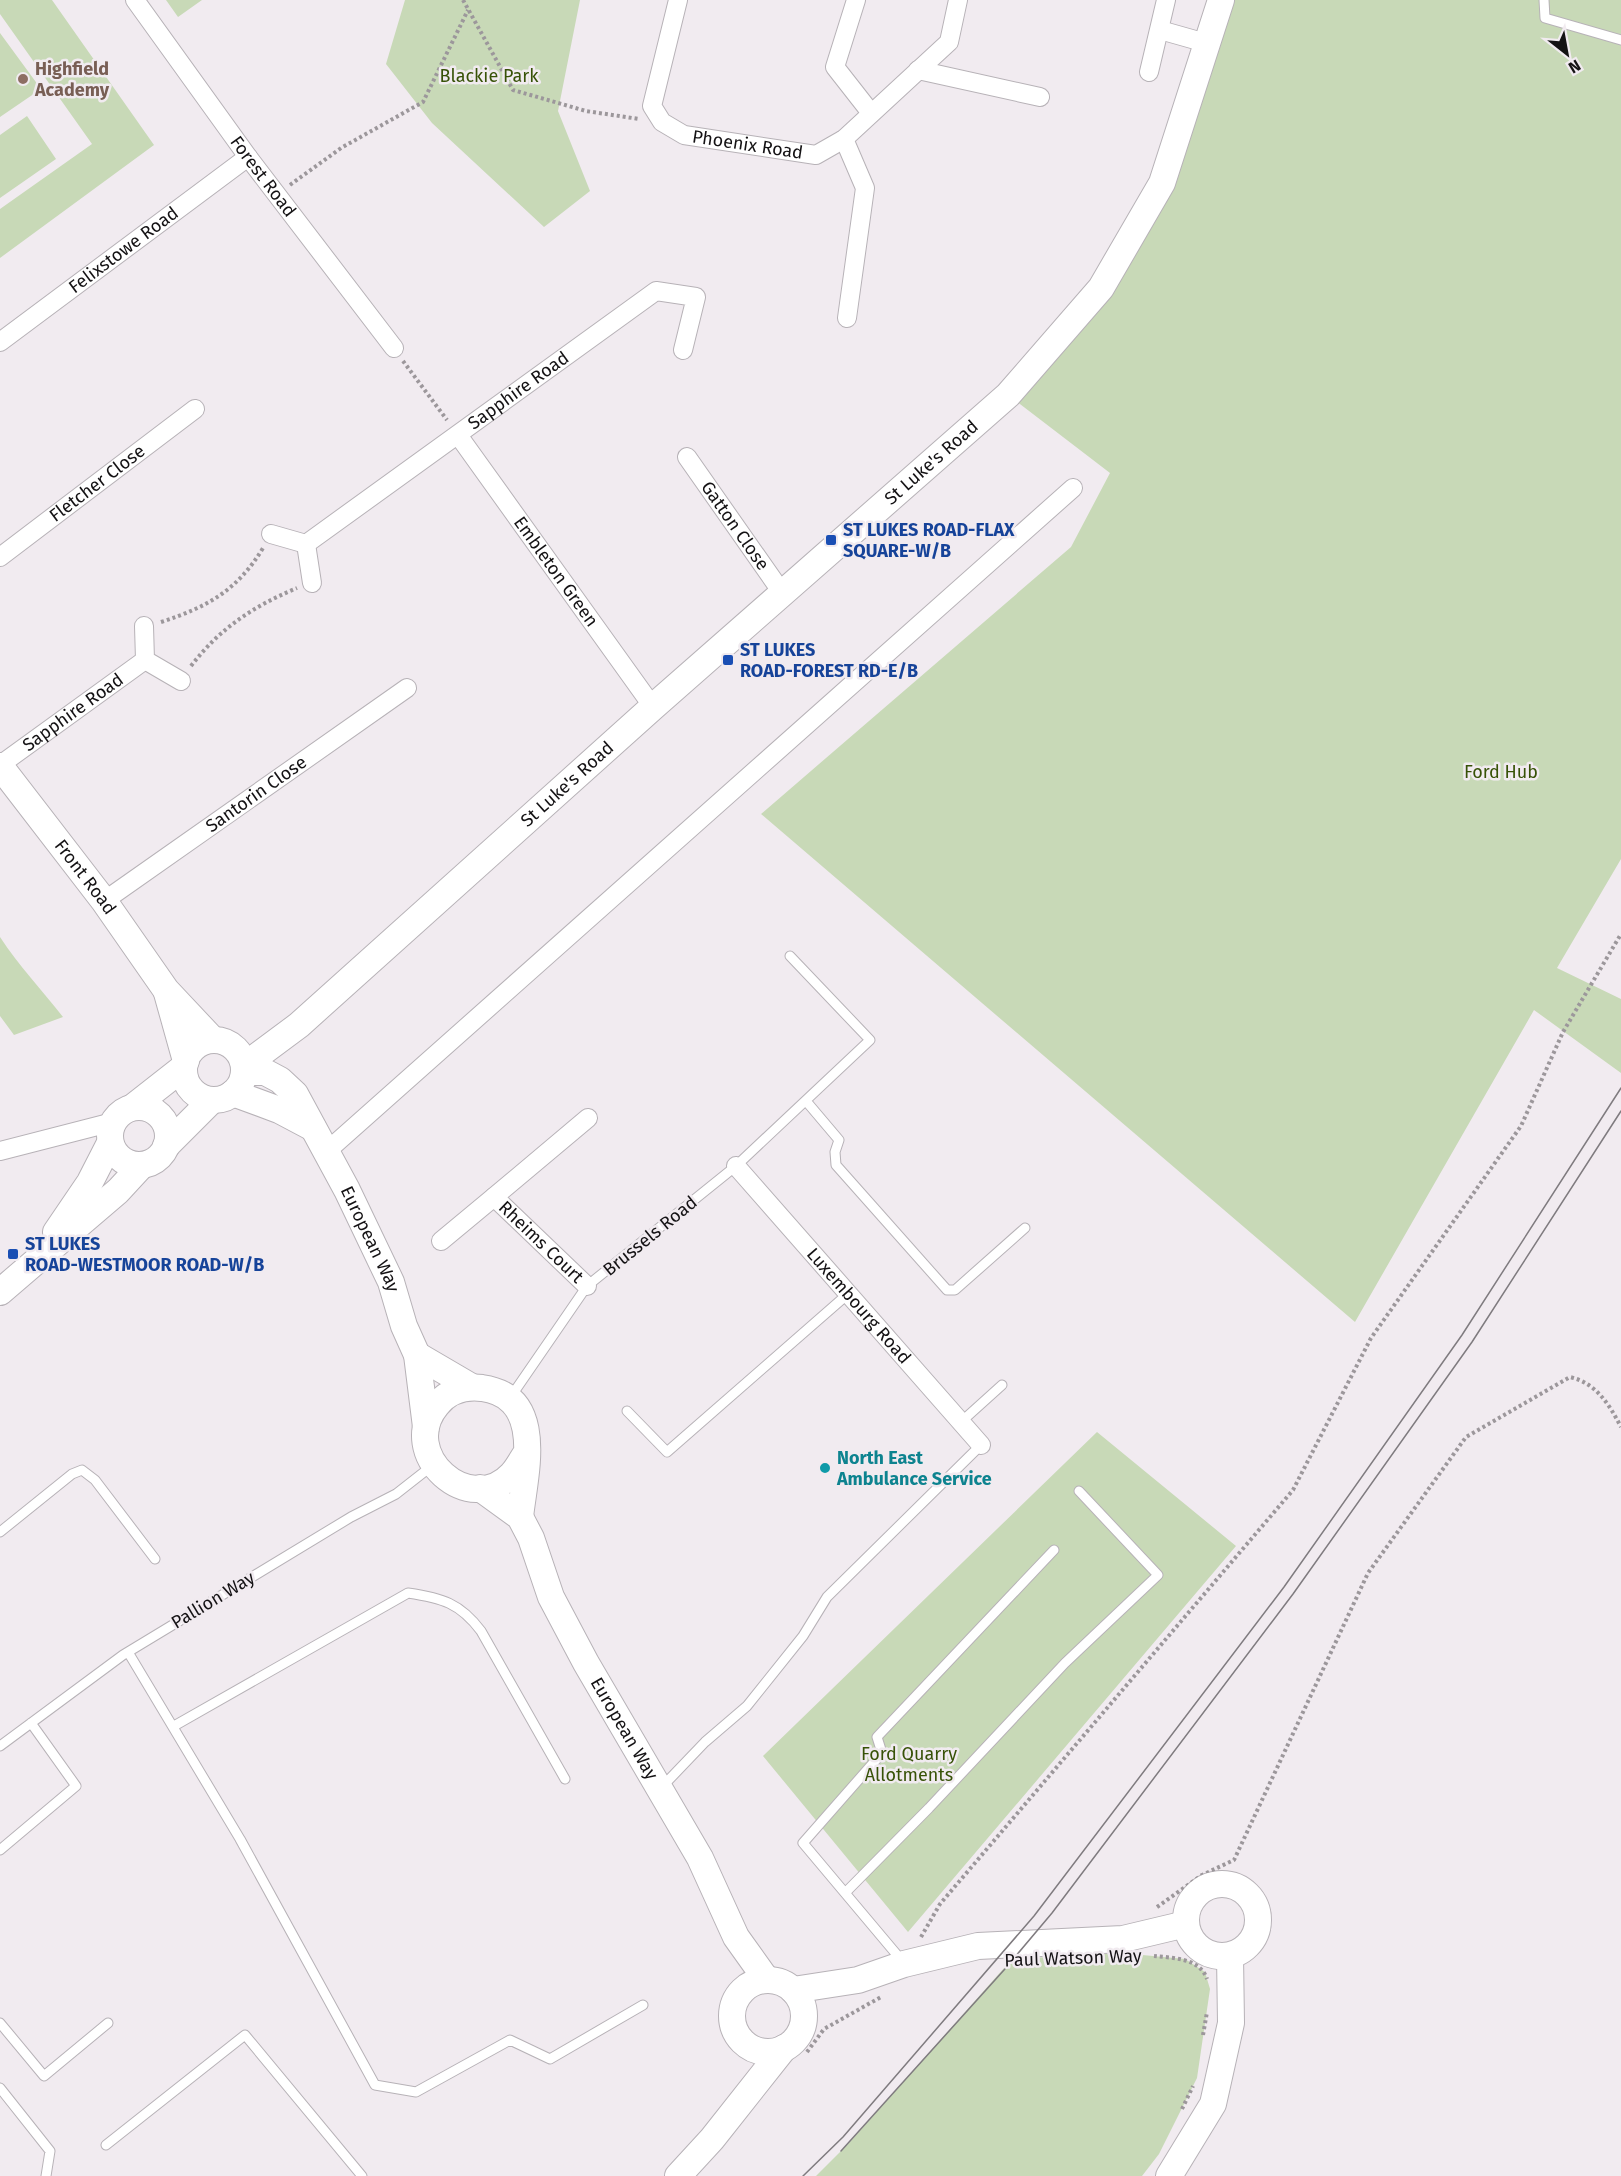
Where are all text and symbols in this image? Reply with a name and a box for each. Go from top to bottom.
north arrow [1537,24,1597,84]
text: N [1565,56,1584,77]
place label: Highfield Academy [34,58,110,101]
park label: Blackie Park [440,65,539,87]
marker: Highfield Academy [16,72,30,86]
street label: Phoenix Road [691,125,805,164]
street label: Forest Road [225,131,301,221]
street label: Felixstowe Road [64,202,183,298]
street label: Sapphire Road [464,347,573,434]
street label: St Luke's Road [880,415,983,509]
street label: Fletcher Close [45,440,149,527]
street label: Gatton Close [696,477,774,575]
street label: Embleton Green [509,512,603,631]
place label: ST LUKES ROAD-FLAX SQUARE-W/B [843,519,1015,562]
marker: ST LUKES ROAD-FLAX SQUARE-W/B [824,533,838,547]
place label: ST LUKES ROAD-FOREST RD-E/B [740,639,918,682]
marker: ST LUKES ROAD-FOREST RD-E/B [721,653,735,667]
street label: Sapphire Road [18,668,128,756]
street label: St Luke's Road [516,737,618,832]
street label: Santorin Close [202,751,311,837]
park label: Ford Hub [1464,761,1538,783]
street label: Front Road [50,835,121,919]
street label: European Way [336,1182,404,1295]
street label: Brussels Road [598,1191,702,1281]
street label: Rheims Court [494,1196,588,1288]
place label: ST LUKES ROAD-WESTMOOR ROAD-W/B [25,1233,264,1276]
street label: Luxembourg Road [802,1243,916,1368]
marker: ST LUKES ROAD-WESTMOOR ROAD-W/B [6,1247,20,1261]
place label: North East Ambulance Service [836,1447,992,1490]
marker: North East Ambulance Service [818,1461,832,1475]
street label: Pallion Way [167,1566,259,1633]
street label: European Way [586,1673,663,1784]
park label: Ford Quarry Allotments [861,1743,957,1786]
street label: Paul Watson Way [1004,1945,1142,1971]

